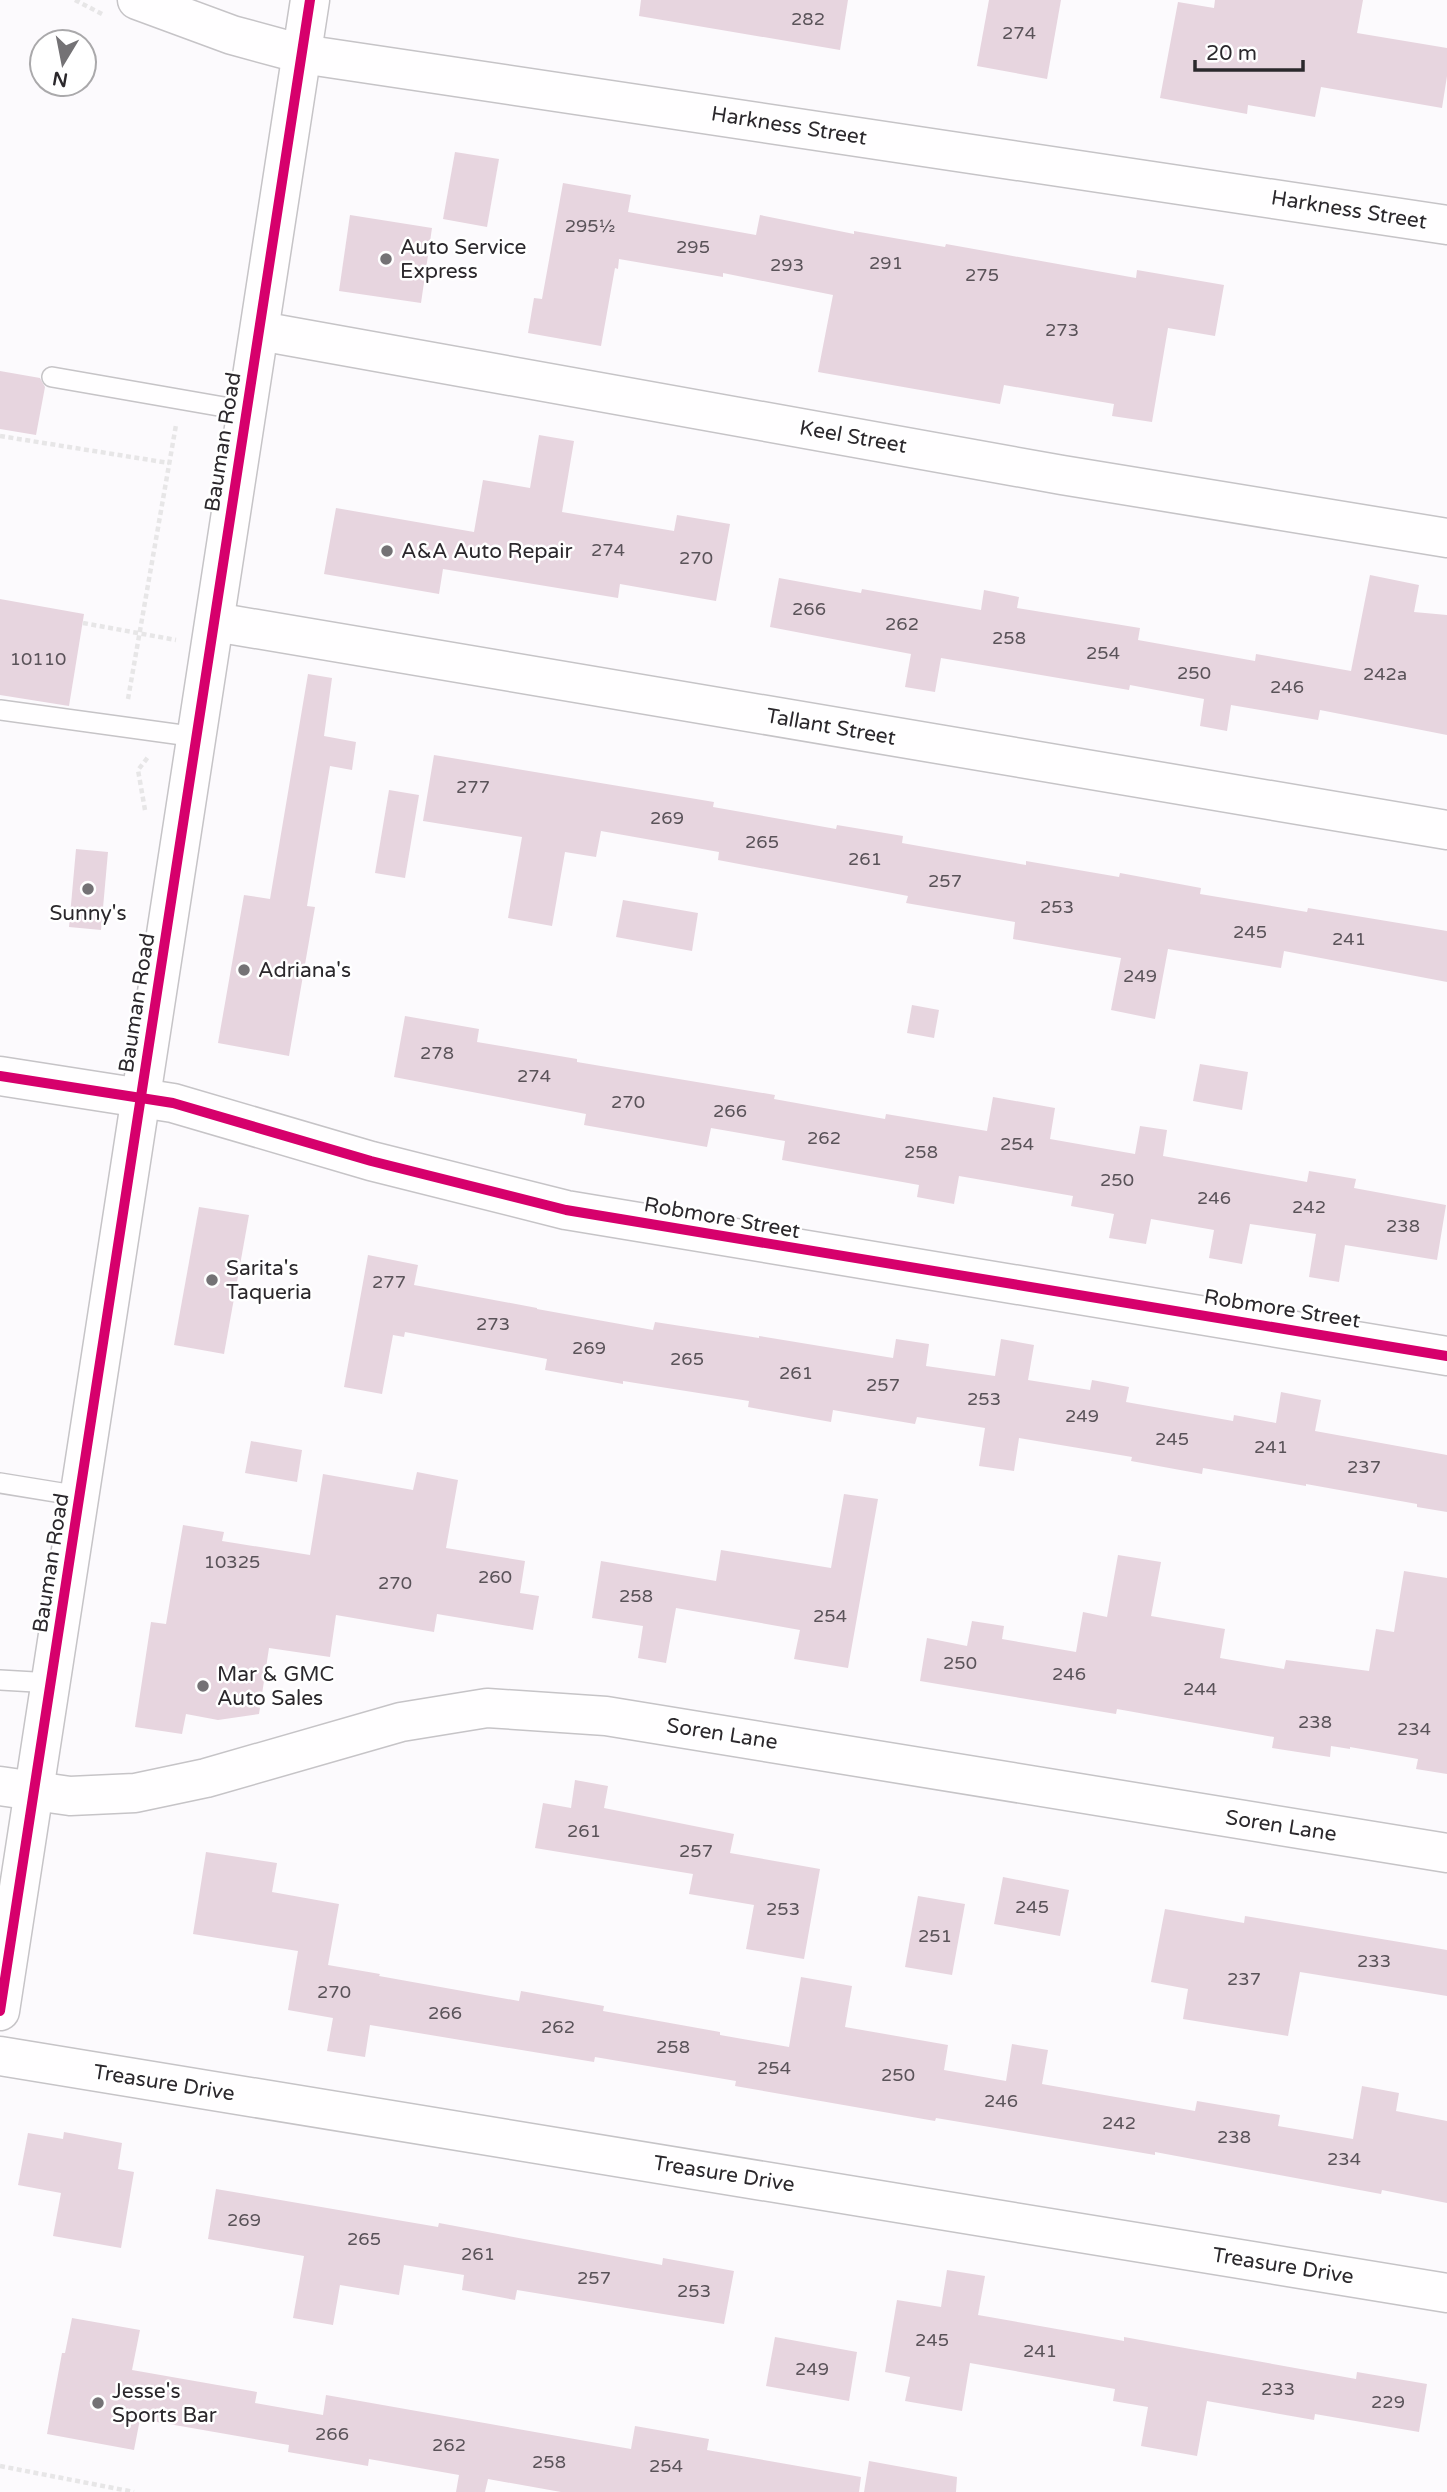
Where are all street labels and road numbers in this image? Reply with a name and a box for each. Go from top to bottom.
street label: Harkness Street [709,101,869,151]
street label: Harkness Street [1269,185,1429,235]
street label: Bauman Road [200,370,246,514]
street label: Keel Street [797,415,909,459]
street label: Tallant Street [764,703,898,751]
street label: Bauman Road [114,931,160,1075]
street label: Robmore Street [642,1192,802,1244]
street label: Robmore Street [1202,1284,1362,1334]
street label: Bauman Road [28,1491,74,1635]
street label: Soren Lane [665,1713,779,1755]
street label: Soren Lane [1224,1805,1338,1847]
street label: Treasure Drive [92,2059,236,2107]
street label: Treasure Drive [652,2150,796,2198]
street label: Treasure Drive [1211,2242,1355,2290]

